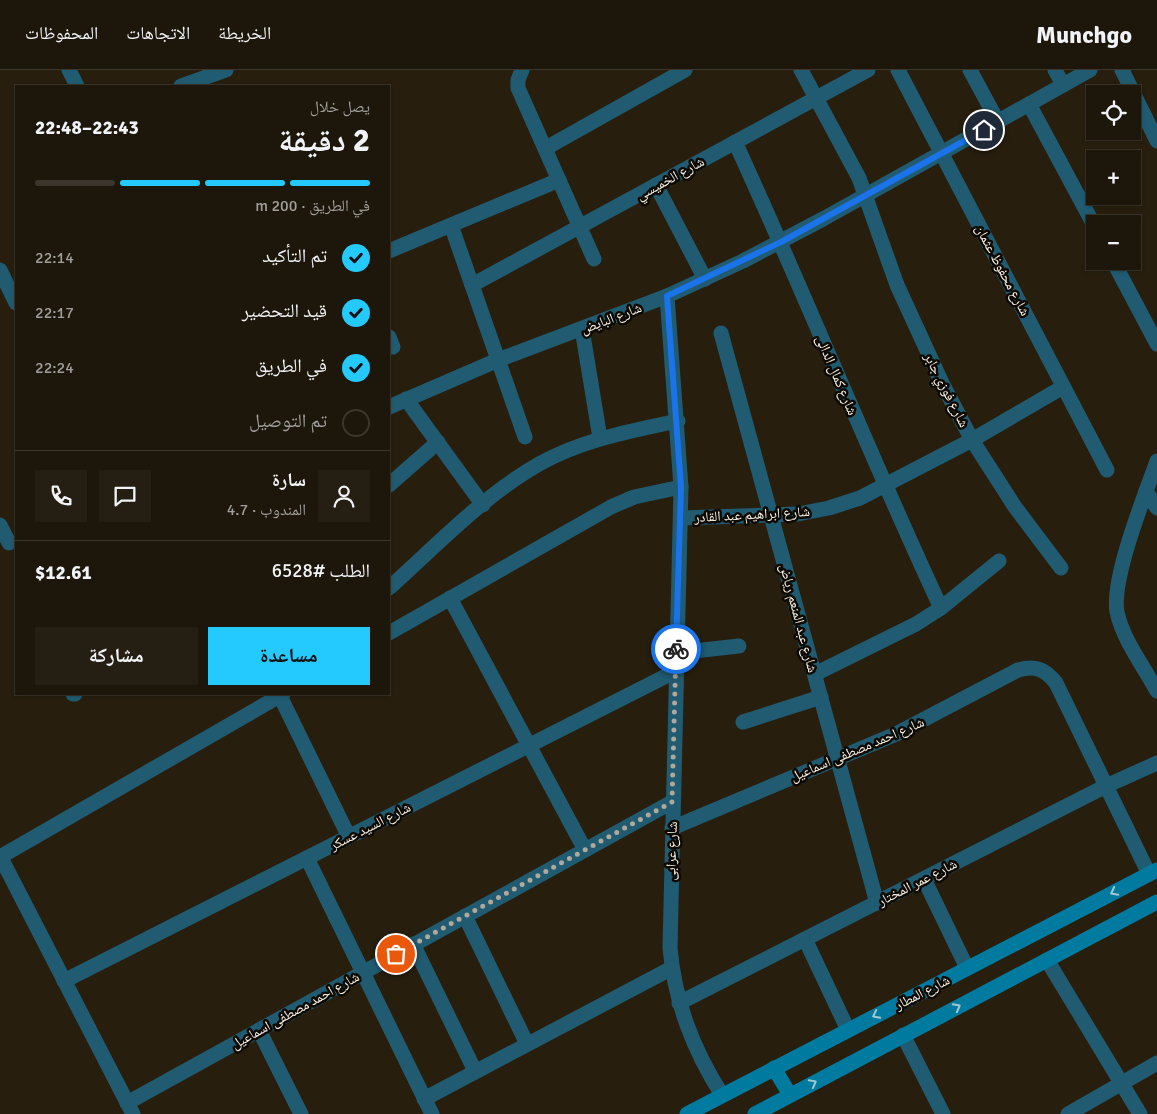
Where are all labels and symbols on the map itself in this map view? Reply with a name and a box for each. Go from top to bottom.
pin [963,109,1005,151]
street label: شارع الخميسي [633,153,708,206]
street label: شارع محفوظ عثمان [970,222,1034,319]
street label: شارع البايض [578,299,644,339]
street label: شارع كمال الدالى [811,333,861,418]
street label: شارع فوزي جابر [918,349,973,431]
street label: شارع ابراهيم عبد القادر [693,503,810,527]
street label: شارع عبد المنعم رياض [775,562,821,675]
courier [651,624,701,674]
street label: شارع احمد مصطفى اسماعيل [788,714,927,786]
street label: شارع السيد عسكر [326,799,414,855]
street label: شارع عرابى [662,821,682,881]
street label: شارع عمر المختار [874,855,960,911]
one-way arrow [1110,886,1119,896]
pin [375,933,417,975]
street label: شارع احمد مصطفى اسماعيل [228,968,363,1054]
street label: شارع المطار [891,971,953,1015]
one-way arrow [952,1003,961,1013]
one-way arrow [872,1009,881,1019]
one-way arrow [808,1079,817,1089]

